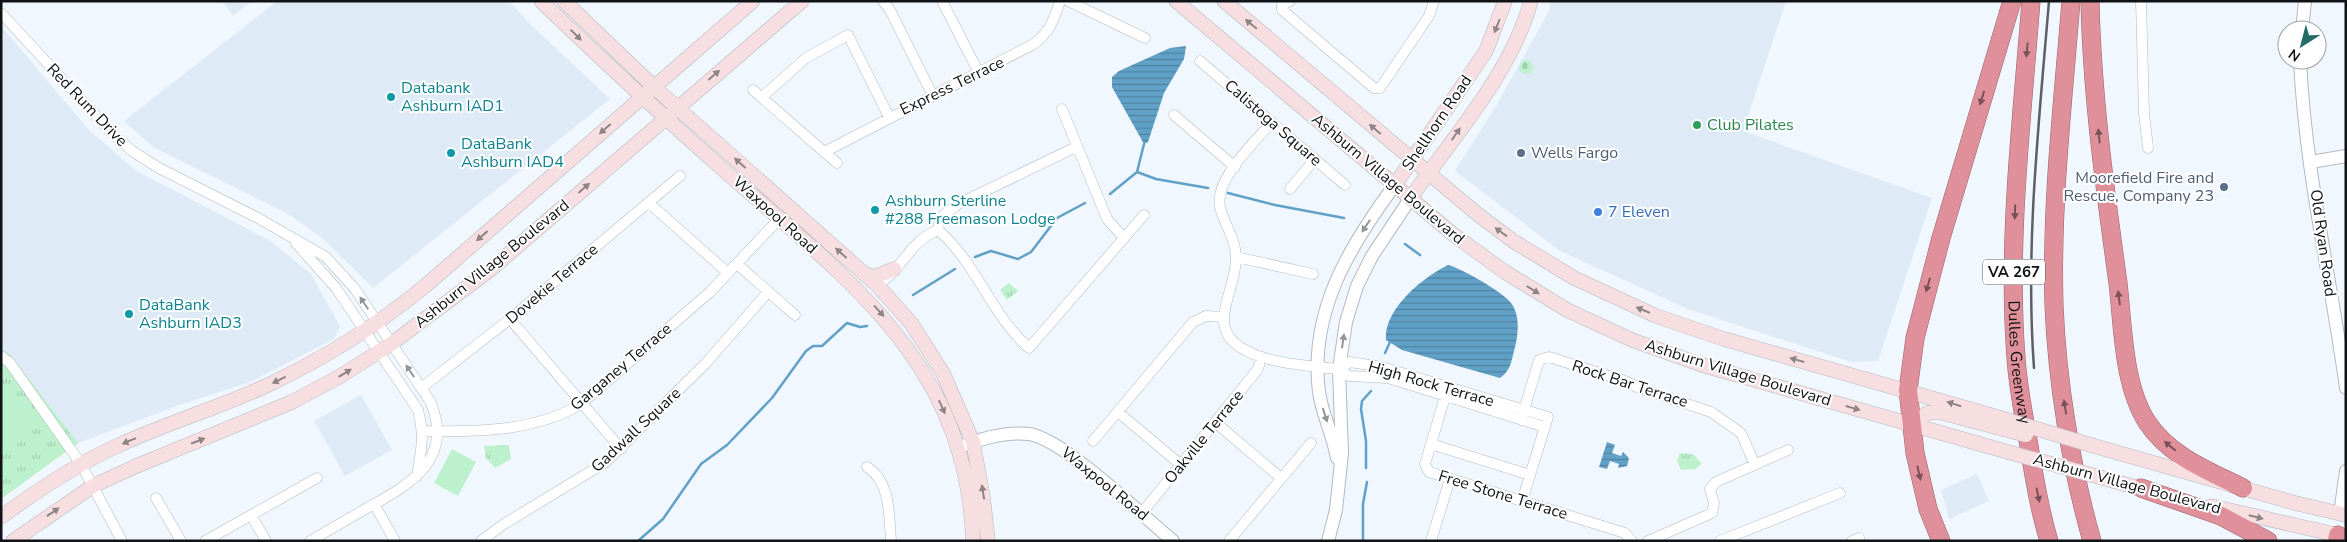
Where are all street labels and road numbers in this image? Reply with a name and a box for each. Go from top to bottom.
street label: Express Terrace [896,51,1008,121]
street label: Red Rum Drive [42,59,132,151]
street label: Shellhorn Road [1397,71,1477,175]
street label: Calistoga Square [1220,75,1326,171]
street label: Ashburn Village Boulevard [1307,108,1469,250]
street label: Waxpool Road [728,171,822,259]
street label: Old Ryan Road [2305,188,2341,298]
street label: Ashburn Village Boulevard [410,195,574,333]
street label: Dovekie Terrace [501,239,603,329]
road number: VA 267 [1983,260,2045,284]
street label: Dulles Greenway [2002,300,2036,426]
street label: Garganey Terrace [566,318,676,416]
street label: Ashburn Village Boulevard [1642,334,1834,412]
street label: Rock Bar Terrace [1569,355,1691,413]
street label: High Rock Terrace [1366,356,1496,412]
street label: Gadwall Square [586,383,686,477]
street label: Oakville Terrace [1159,385,1249,489]
street label: Waxpool Road [1057,442,1153,526]
street label: Ashburn Village Boulevard [2031,448,2223,520]
street label: Free Stone Terrace [1436,465,1570,525]

